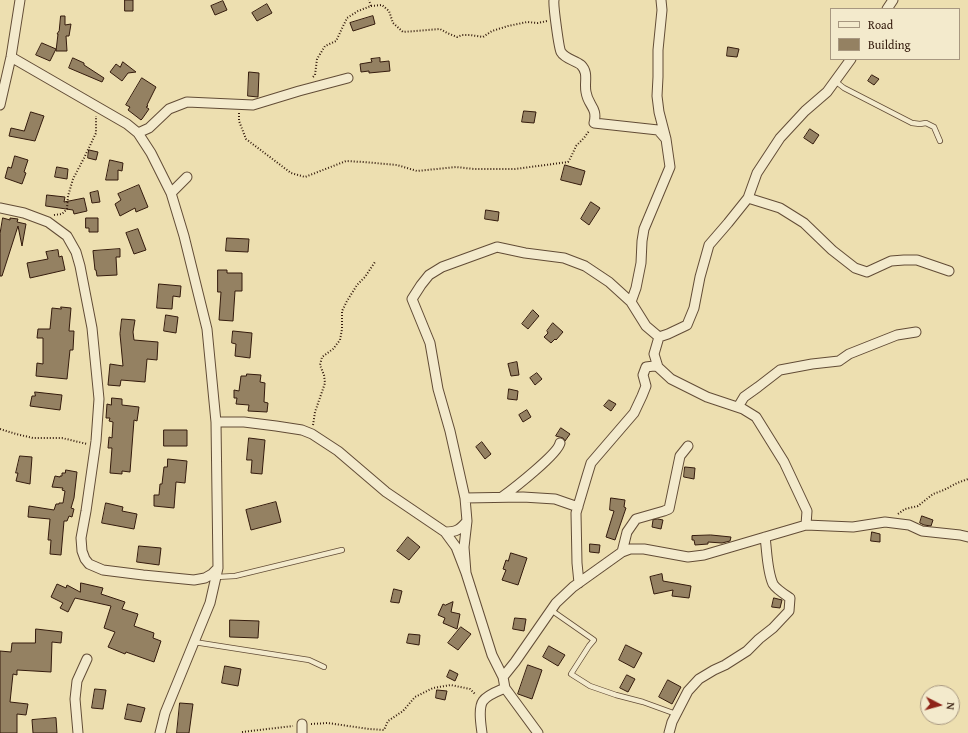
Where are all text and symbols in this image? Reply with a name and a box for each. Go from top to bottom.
legend [830,8,960,60]
text: Road [868,16,893,33]
text: Building [868,36,911,53]
north arrow [920,685,960,725]
text: N [943,702,959,711]

